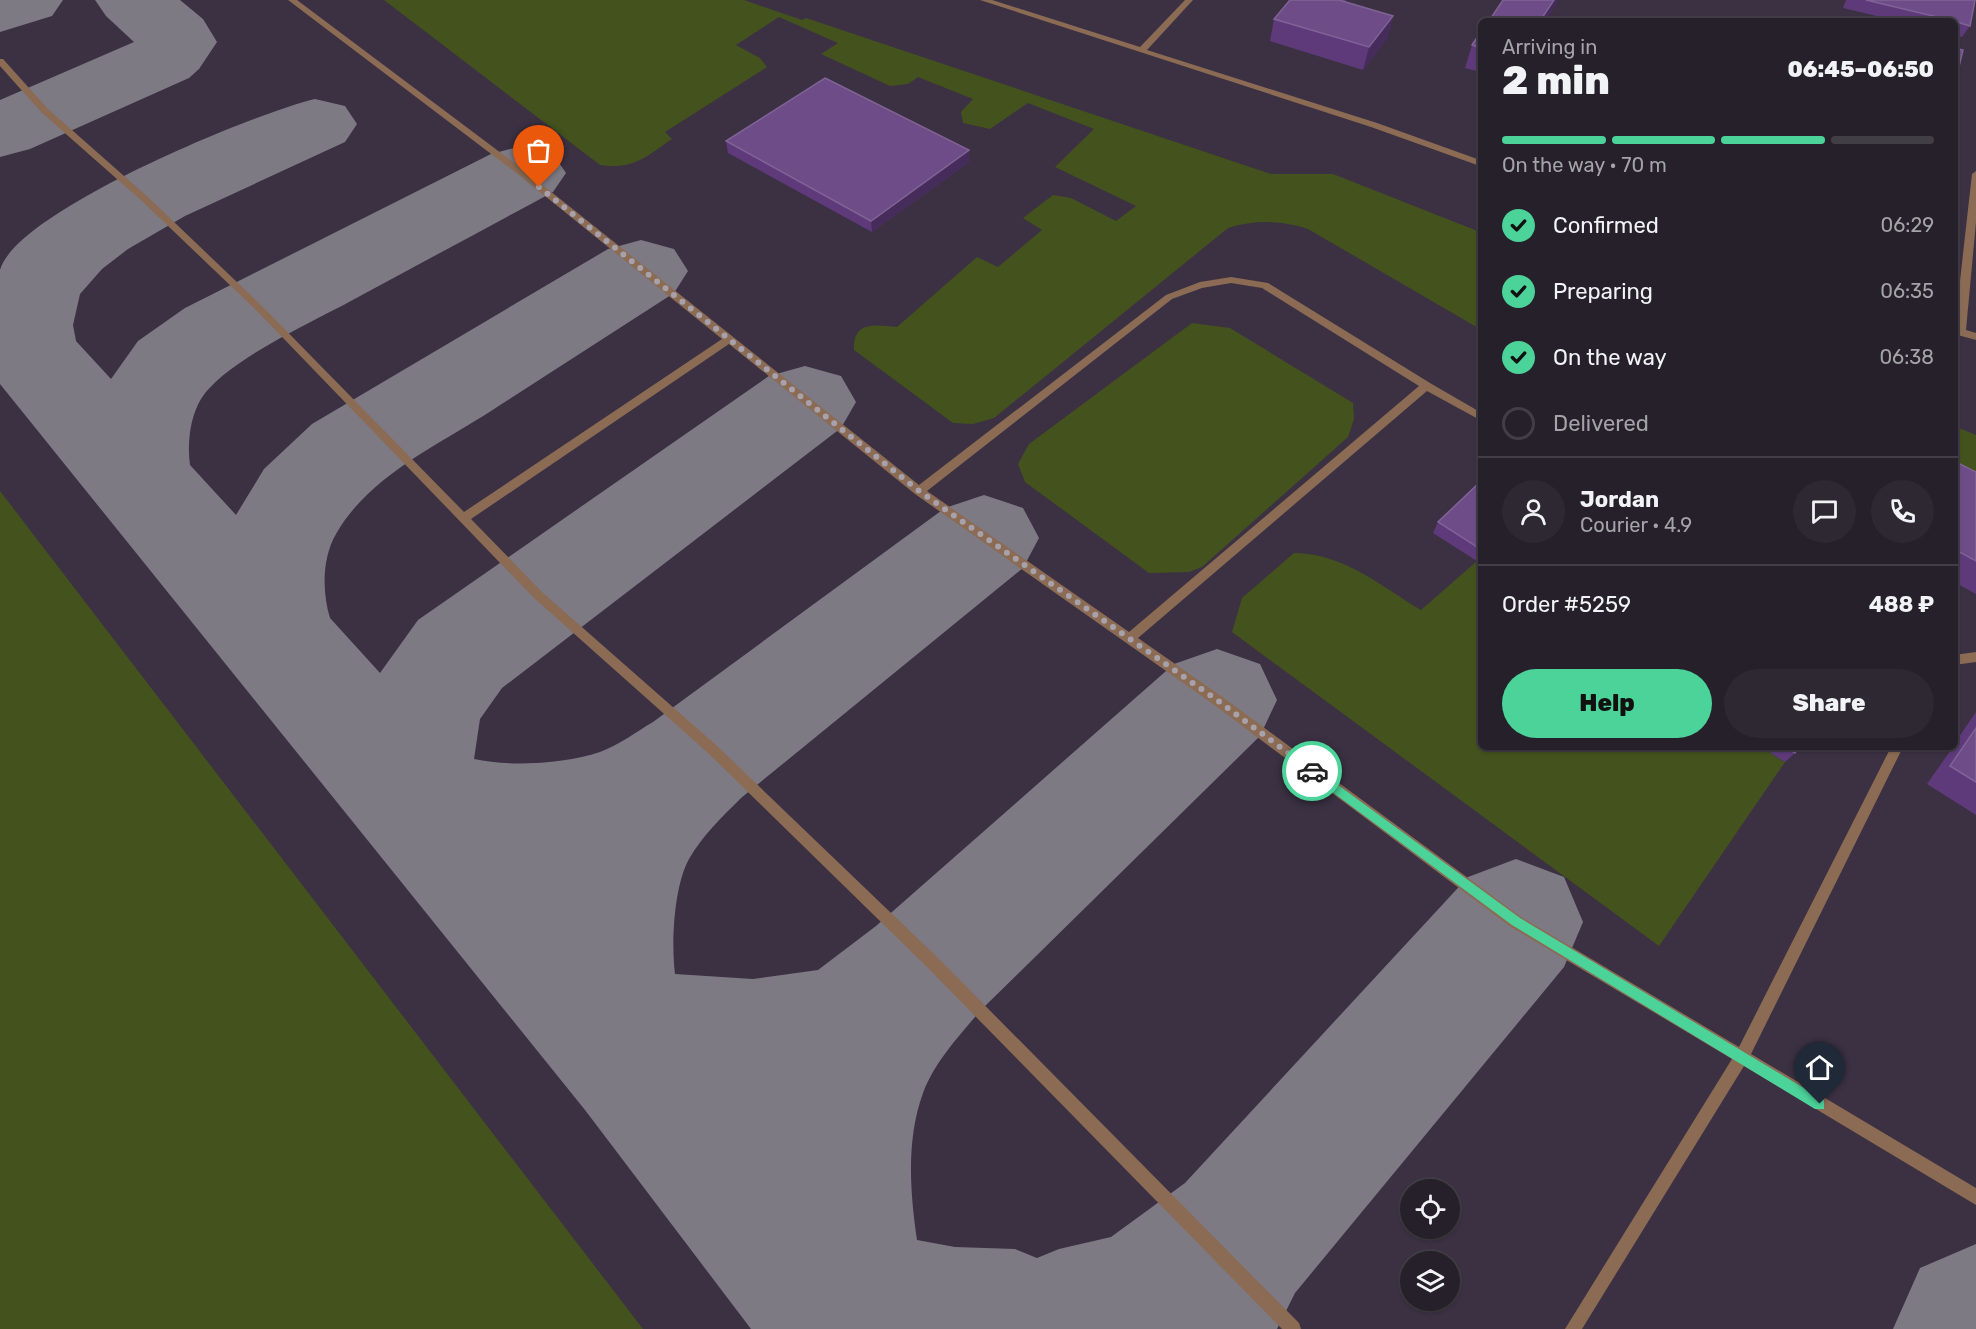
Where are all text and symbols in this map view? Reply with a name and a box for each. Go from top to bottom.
text: Arriving in [1502,35,1597,59]
text: 06:45–06:50 [1787,56,1934,83]
text: 2 min [1502,58,1610,104]
pin [513,125,564,187]
icon: bag [522,134,555,167]
text: On the way · 70 m [1502,153,1667,177]
icon: check [1502,209,1535,242]
text: Confirmed [1553,212,1659,239]
text: 06:29 [1881,213,1934,237]
icon: check [1502,275,1535,308]
text: Preparing [1553,278,1653,305]
text: 06:35 [1880,279,1934,303]
icon: check [1502,341,1535,374]
text: On the way [1553,344,1667,371]
text: 06:38 [1879,345,1934,369]
text: Delivered [1553,410,1649,437]
button: person [1502,480,1565,543]
button: chat [1793,480,1856,543]
button: phone [1871,480,1934,543]
text: Jordan [1580,486,1659,513]
text: Courier · 4.9 [1580,513,1692,537]
text: Order #5259 [1502,591,1631,618]
text: 488 ₽ [1869,591,1934,618]
button: Help [1502,669,1712,738]
button: Share [1724,669,1934,738]
courier [1282,741,1342,801]
icon: car [1296,755,1329,788]
pin [1794,1042,1845,1104]
icon: home [1803,1051,1836,1084]
map controls [1400,1179,1460,1311]
button: locate [1400,1179,1460,1239]
button: layers [1400,1251,1460,1311]

